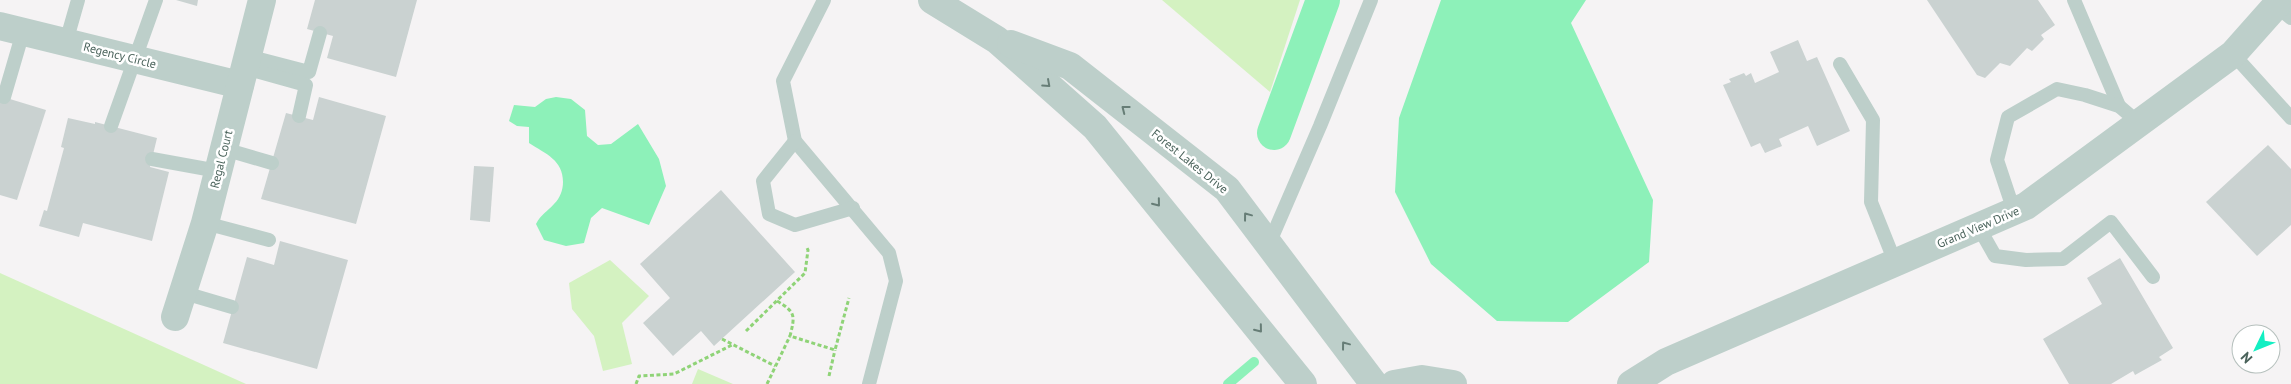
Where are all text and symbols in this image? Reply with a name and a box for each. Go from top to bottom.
street label: Regency Circle [82,39,158,71]
one-way arrow [1041,78,1050,87]
one-way arrow [1121,106,1131,115]
street label: Forest Lakes Drive [1149,126,1231,196]
street label: Regal Court [207,128,235,190]
one-way arrow [1151,197,1159,206]
street label: Grand View Drive [1935,203,2021,251]
one-way arrow [1244,212,1253,222]
one-way arrow [1253,323,1261,332]
north arrow [2231,324,2281,374]
one-way arrow [1342,341,1351,351]
text: N [2237,348,2256,367]

